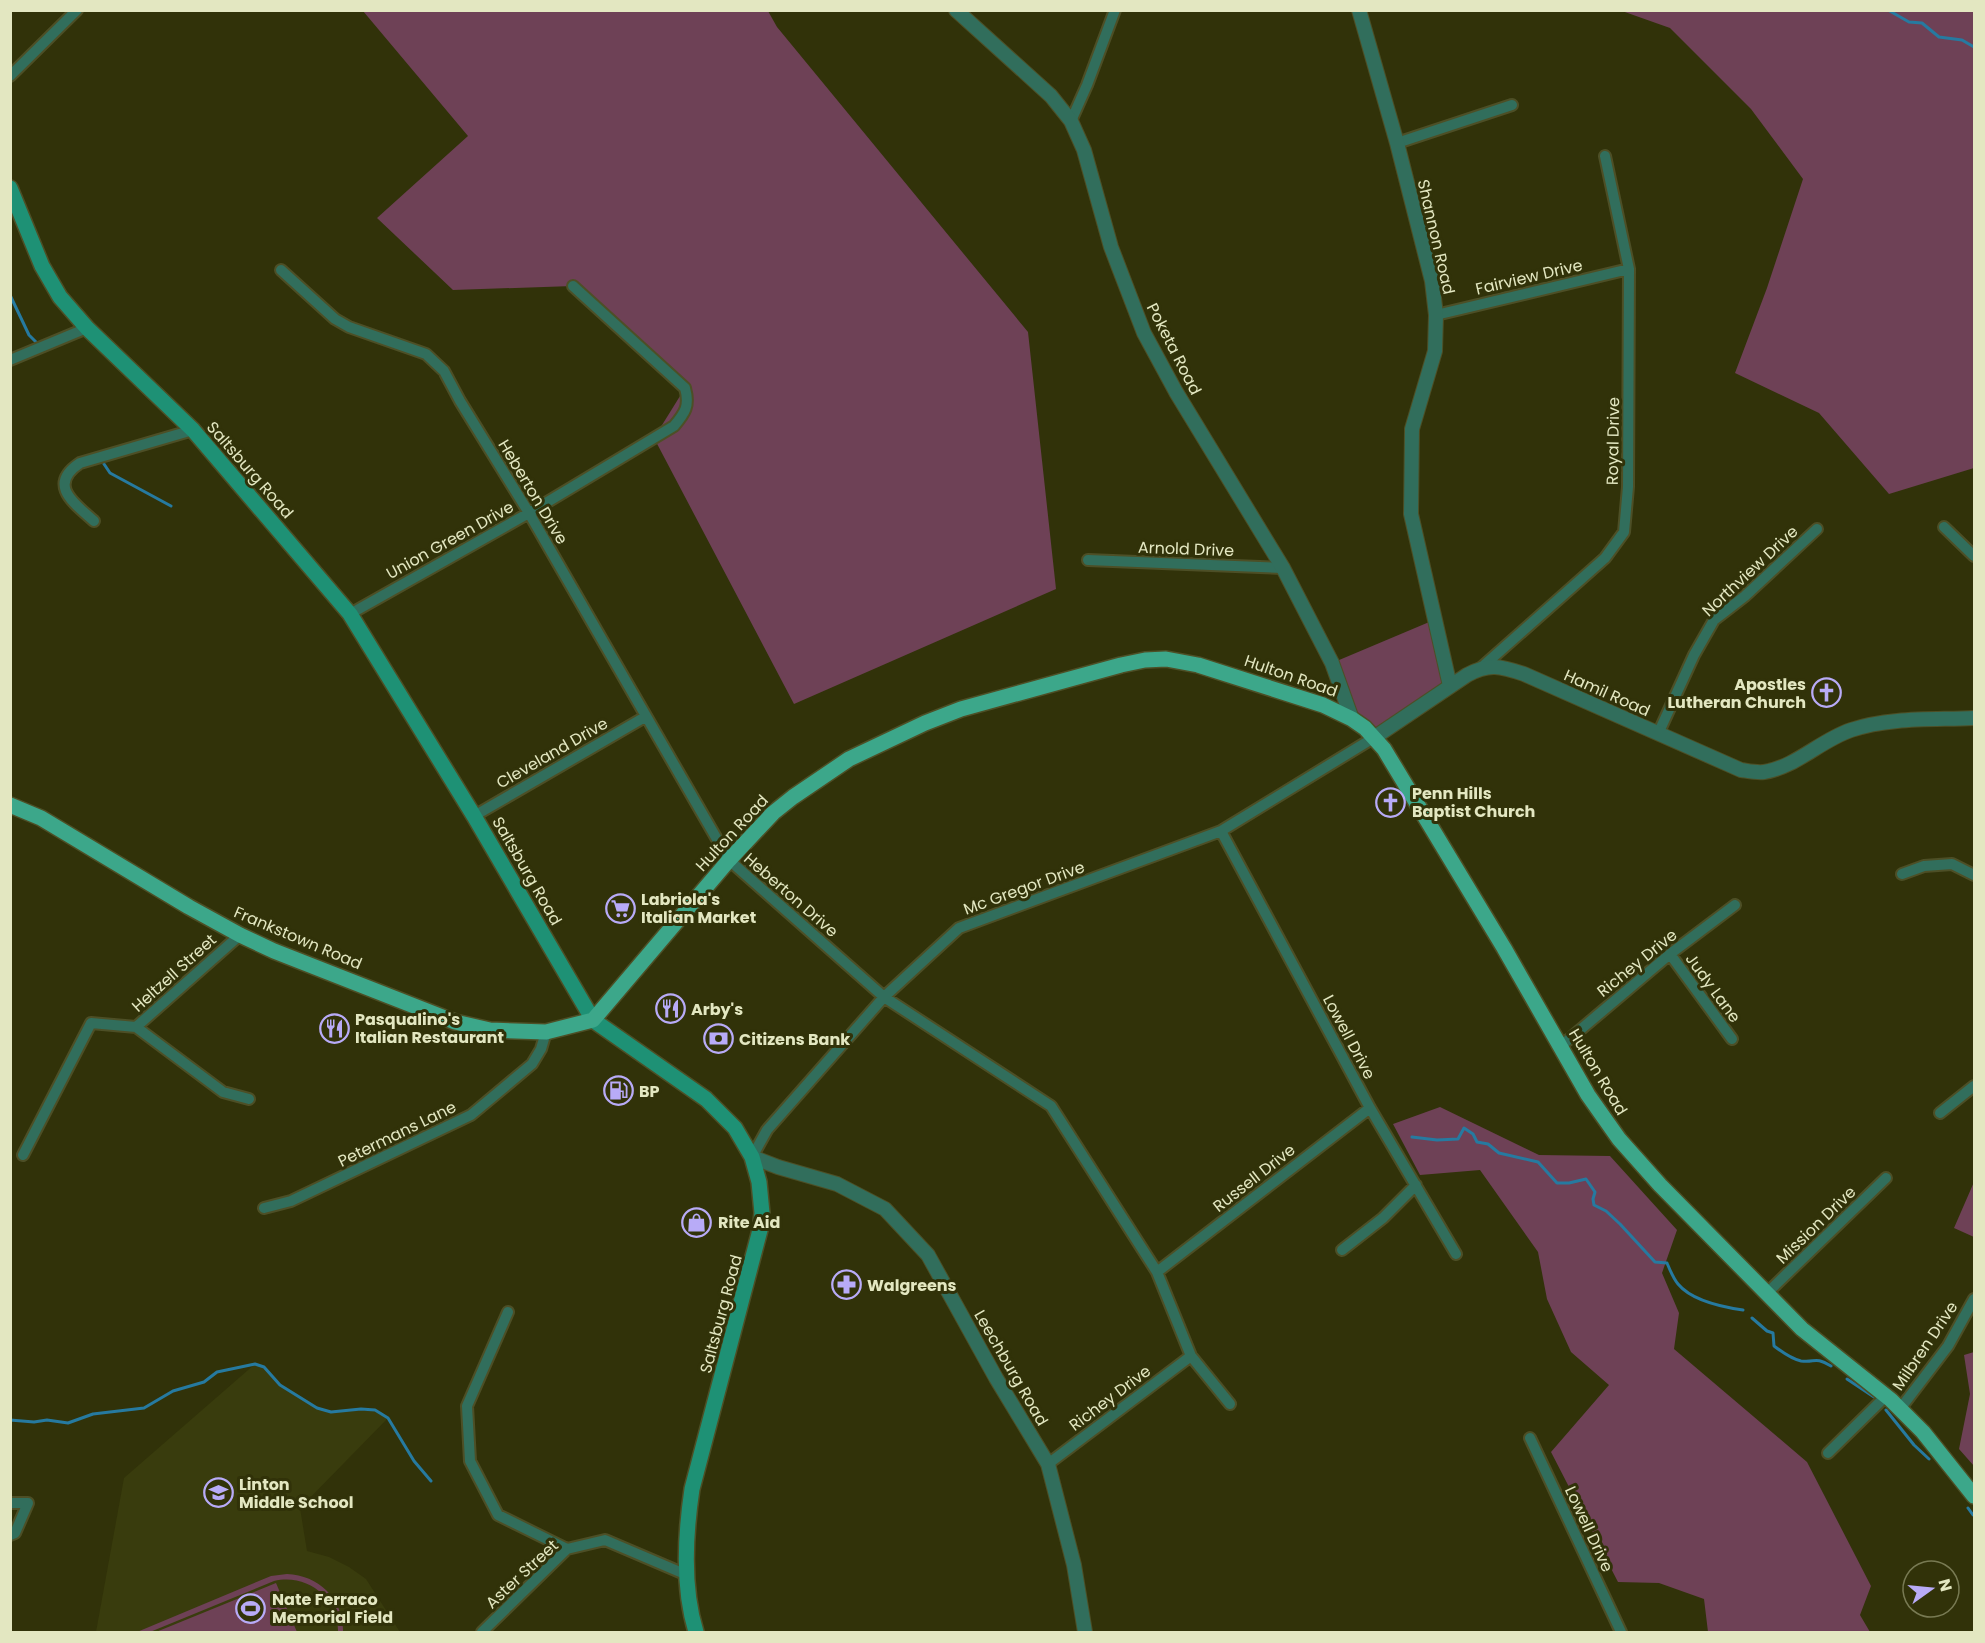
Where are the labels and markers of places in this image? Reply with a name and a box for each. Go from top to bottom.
place label: Apostles Lutheran Church [1667,673,1806,714]
church icon: Apostles Lutheran Church [1811,677,1843,709]
place label: Penn Hills Baptist Church [1412,782,1535,823]
church icon: Penn Hills Baptist Church [1375,786,1407,818]
place label: Labriola's Italian Market [641,888,756,929]
supermarket icon: Labriola's Italian Market [604,892,636,924]
restaurant icon: Arby's [654,993,686,1025]
place label: Arby's [691,998,743,1021]
place label: Pasqualino's Italian Restaurant [355,1008,504,1049]
restaurant icon: Pasqualino's Italian Restaurant [318,1012,350,1044]
bank icon: Citizens Bank [702,1023,734,1055]
place label: Citizens Bank [739,1028,850,1051]
fuel station icon: BP [602,1075,634,1107]
place label: BP [639,1080,660,1103]
shop icon: Rite Aid [681,1206,713,1238]
place label: Rite Aid [718,1211,780,1234]
pharmacy icon: Walgreens [830,1269,862,1301]
place label: Walgreens [867,1274,957,1297]
place label: Linton Middle School [239,1473,354,1514]
school or university icon: Linton Middle School [202,1477,234,1509]
place label: Nate Ferraco Memorial Field [272,1588,393,1629]
sports icon: Nate Ferraco Memorial Field [235,1592,267,1624]

